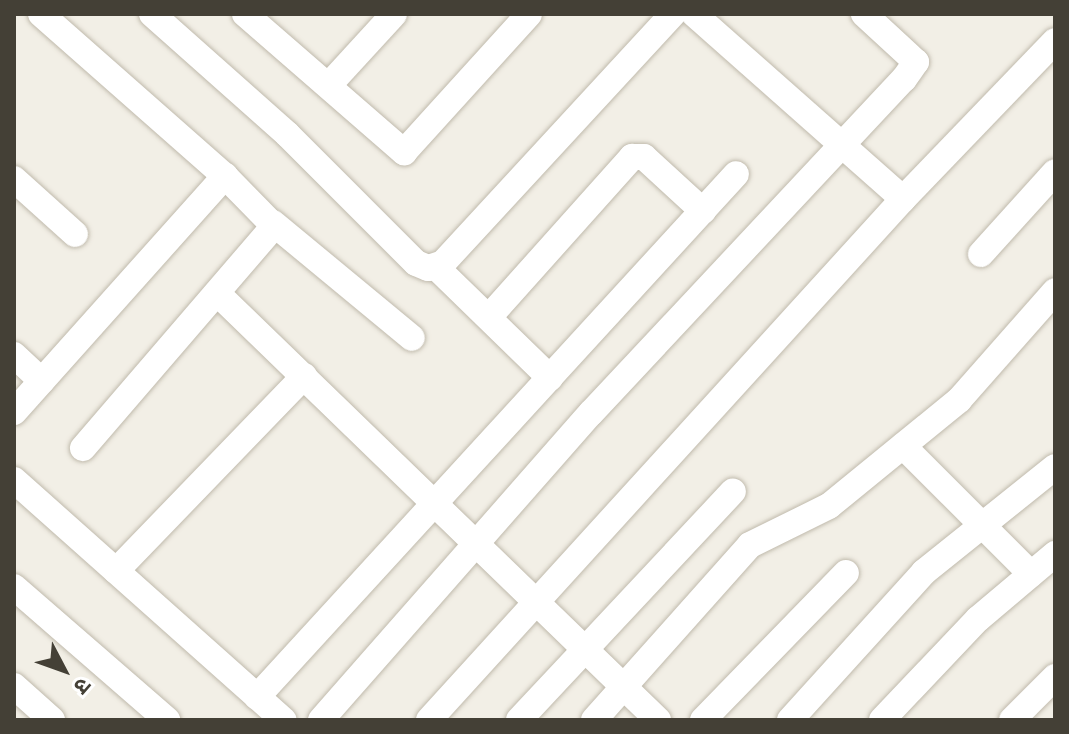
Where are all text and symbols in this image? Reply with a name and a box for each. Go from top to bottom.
north arrow [24,630,104,710]
text: उ [68,672,97,700]

